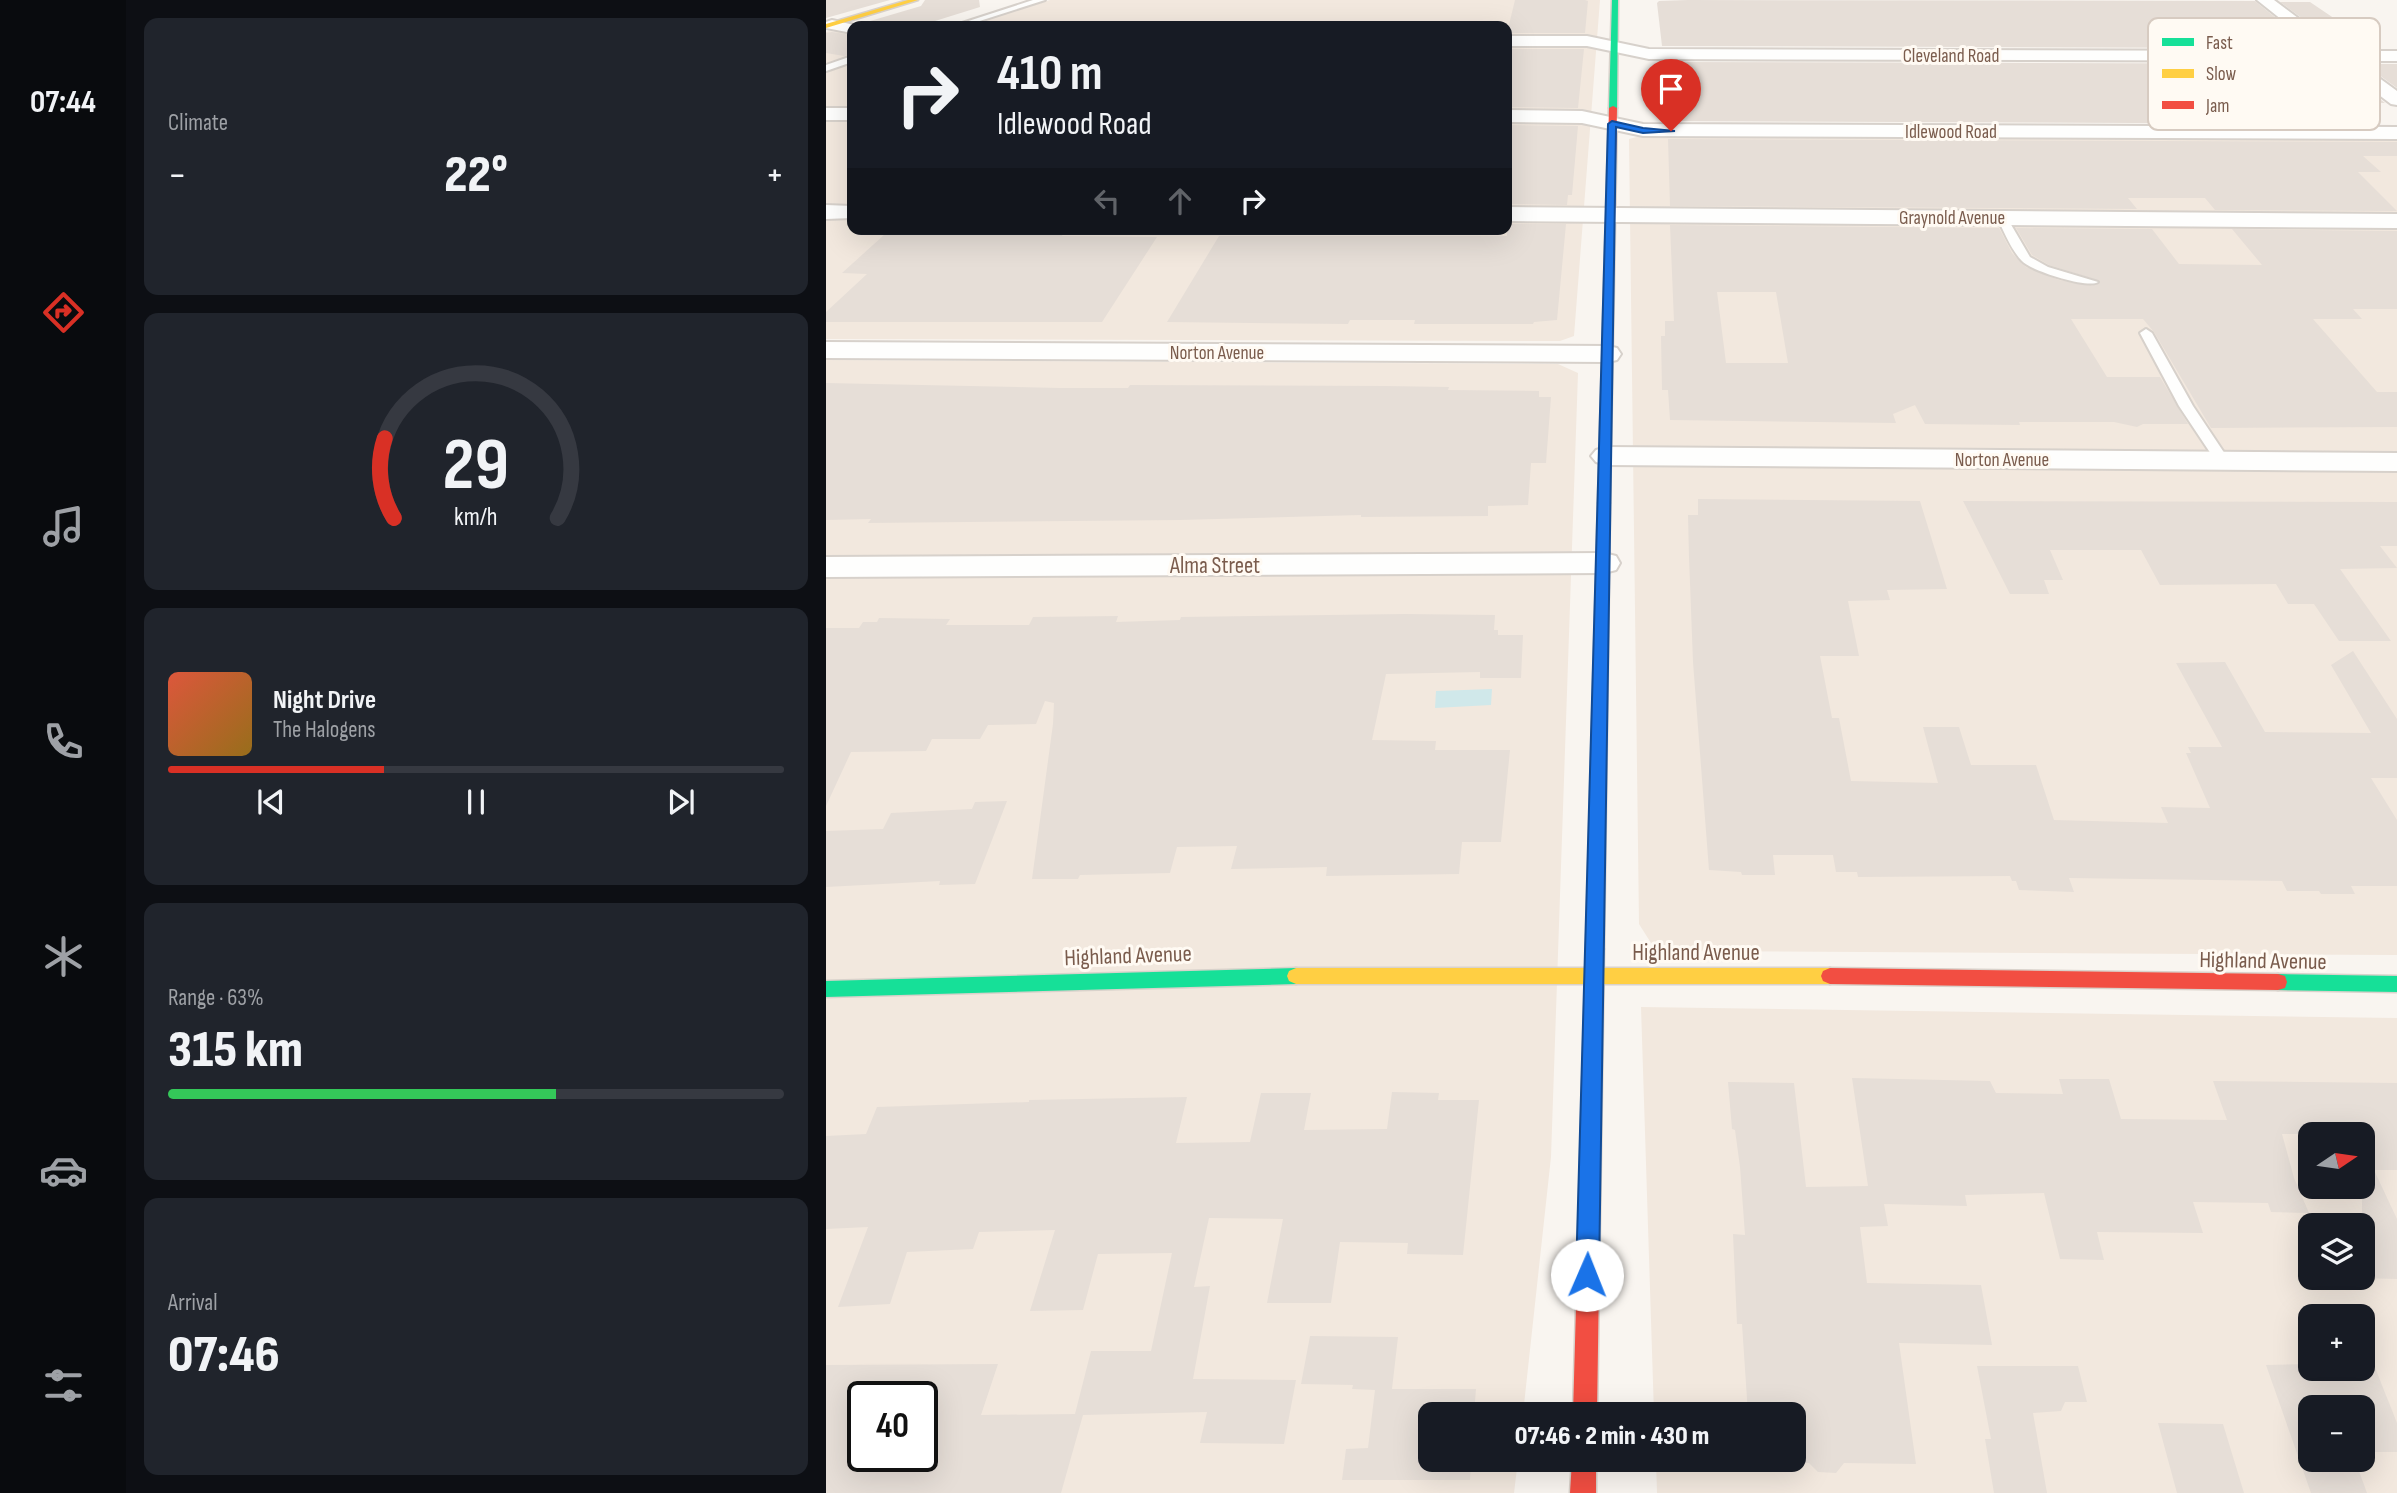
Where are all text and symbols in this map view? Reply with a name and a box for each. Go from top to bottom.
legend [2148,18,2380,130]
text: Fast [2206,32,2233,55]
text: 410 m [997,45,1103,104]
street label: Cleveland Road [1903,45,1999,68]
icon: right [882,49,973,140]
pin [1641,59,1701,131]
text: Slow [2206,63,2236,86]
icon: arrive [1652,70,1690,108]
text: 07:44 [30,83,96,122]
text: Jam [2205,95,2229,118]
text: Idlewood Road [997,105,1152,144]
text: Climate [168,109,228,137]
street label: Idlewood Road [1905,121,1997,144]
text: 22° [444,144,508,207]
text: − [168,153,187,198]
text: + [765,153,784,198]
icon: left [1088,182,1126,220]
icon: ahead [1161,182,1199,220]
icon: right [1234,182,1272,220]
street label: Graynold Avenue [1899,207,2005,230]
icon: directions [39,288,88,337]
street label: Norton Avenue [1170,342,1264,365]
text: 29 [443,422,509,510]
street label: Norton Avenue [1955,449,2049,472]
text: km/h [454,501,498,532]
icon: music [39,502,88,551]
street label: Alma Street [1169,552,1260,580]
text: Night Drive [273,685,376,716]
text: The Halogens [273,716,376,744]
icon: phone [39,717,88,766]
icon: previous [252,783,290,821]
icon: pause [457,783,495,821]
icon: next [662,783,700,821]
icon: climate [39,932,88,981]
street label: Highland Avenue [1632,939,1760,967]
street label: Highland Avenue [1064,940,1192,972]
street label: Highland Avenue [2199,946,2327,976]
text: Range · 63% [168,984,264,1012]
text: 315 km [168,1019,303,1082]
north arrow [2298,1122,2375,1199]
map controls [2298,1122,2375,1472]
icon: car [39,1146,88,1195]
button: layers [2298,1213,2375,1290]
position arrow [1550,1238,1624,1312]
text: Arrival [168,1289,217,1317]
button: + [2298,1304,2375,1381]
text: 07:46 [168,1324,280,1387]
icon: filters [39,1361,88,1410]
speed limit sign: 40 [847,1381,938,1472]
button: − [2298,1395,2375,1472]
text: 07:46 · 2 min · 430 m [1515,1421,1709,1452]

